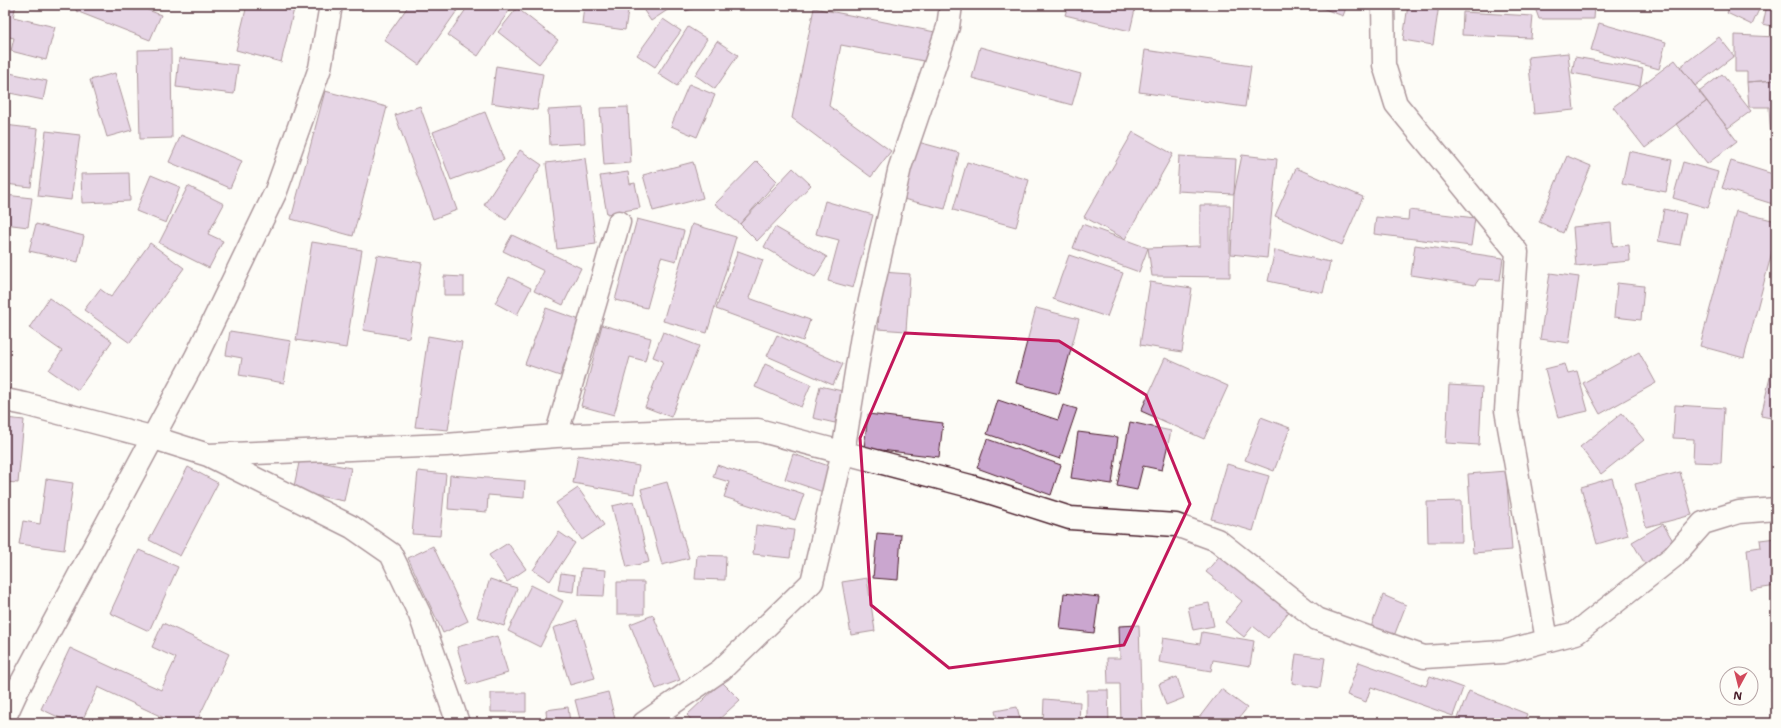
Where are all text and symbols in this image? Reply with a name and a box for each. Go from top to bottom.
north arrow [1719,666,1759,706]
text: N [1732,687,1743,703]

